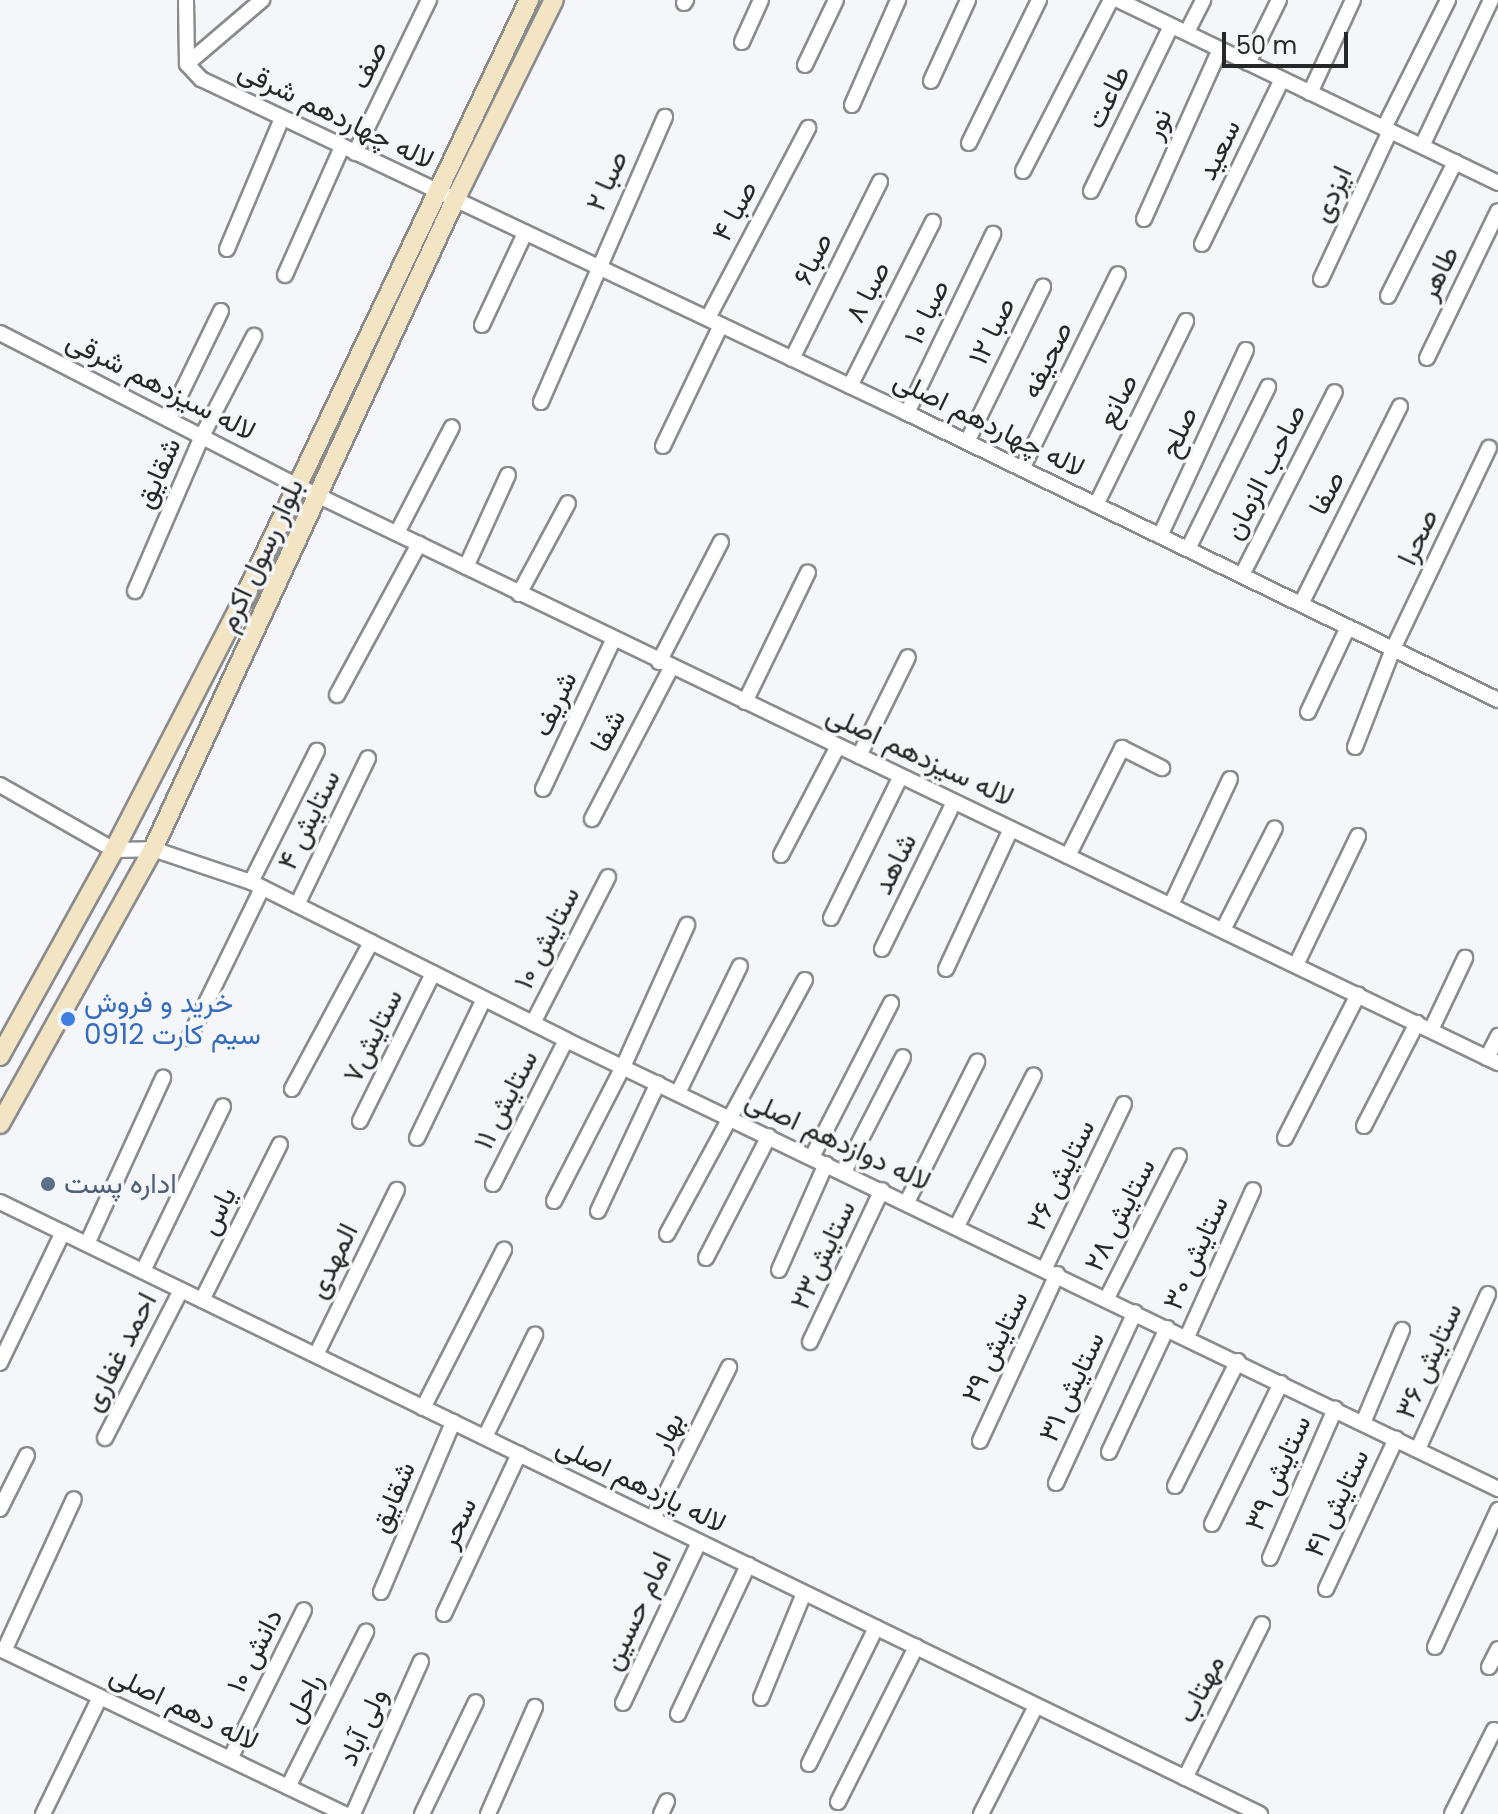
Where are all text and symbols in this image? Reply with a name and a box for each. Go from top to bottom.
scale bar [1226,16,1352,66]
text: 50 m [1236,29,1297,62]
street label: صف [343,35,395,95]
street label: لاله چهاردهم شرقی [233,53,439,177]
street label: طاعت [1078,60,1138,134]
street label: نور [1137,103,1179,145]
street label: سعید [1190,114,1248,186]
street label: صبا ۲ [579,146,635,216]
street label: ایزدی [1305,161,1359,227]
street label: صبا ۴ [705,175,765,247]
street label: صبا۶ [786,227,840,291]
street label: طاهر [1412,241,1466,305]
street label: صبا ۸ [838,256,898,328]
street label: صبا ۱۰ [897,274,957,350]
street label: صبا ۱۲ [961,292,1023,370]
street label: صحیفه [1014,316,1080,404]
street label: لاله سیزدهم شرقی [61,324,261,448]
street label: لاله چهاردهم اصلی [888,363,1090,485]
street label: صانع [1091,369,1145,433]
street label: صاحب الزمان [1217,399,1313,545]
street label: صلح [1153,402,1205,462]
street label: شقایق [128,433,188,513]
street label: صفا [1302,465,1352,521]
street label: بلوار رسول اکرم [211,473,311,637]
street label: صحرا [1391,504,1445,570]
street label: شریف [525,666,585,742]
street label: لاله سیزدهم اصلی [821,698,1019,814]
street label: شفا [583,704,633,758]
street label: ستایش ۴ [270,765,348,875]
street label: شاهد [866,828,924,900]
street label: ستایش ۱۰ [507,881,587,995]
street label: ستایش۷ [336,984,410,1088]
place label: خرید و فروش سیم کارت 0912 [84,986,261,1052]
marker: خرید و فروش سیم کارت 0912 [59,1010,77,1028]
street label: ستایش ۱۱ [467,1045,545,1155]
street label: لاله دوازدهم اصلی [740,1083,936,1199]
street label: ستایش ۲۶ [1020,1114,1102,1236]
street label: ستایش ۲۸ [1077,1153,1163,1277]
place label: اداره پست [64,1167,177,1201]
marker: اداره پست [39,1175,57,1193]
street label: یاس [192,1182,244,1240]
street label: ستایش ۳۰ [1156,1191,1236,1315]
street label: ستایش۲۳ [783,1195,863,1315]
street label: المهدی [301,1218,365,1304]
street label: ستایش ۲۹ [955,1286,1035,1408]
street label: احمد غفاری [76,1287,164,1417]
street label: ستایش ۳۶ [1389,1298,1469,1424]
street label: ستایش ۳۱ [1032,1327,1112,1447]
street label: بهار [644,1407,692,1457]
street label: ستایش ۳۹ [1238,1410,1318,1536]
street label: لاله یازدهم اصلی [551,1429,731,1541]
street label: ستایش ۴۱ [1297,1444,1377,1562]
street label: شقایق [363,1457,423,1537]
street label: سحر [432,1492,484,1554]
street label: امام حسین [595,1547,679,1675]
street label: دانش ۱۰ [220,1603,290,1699]
street label: مهتاب [1170,1650,1232,1728]
street label: لاله دهم اصلی [104,1658,264,1758]
street label: راحل [277,1667,331,1729]
street label: ولی آباد [331,1683,395,1771]

